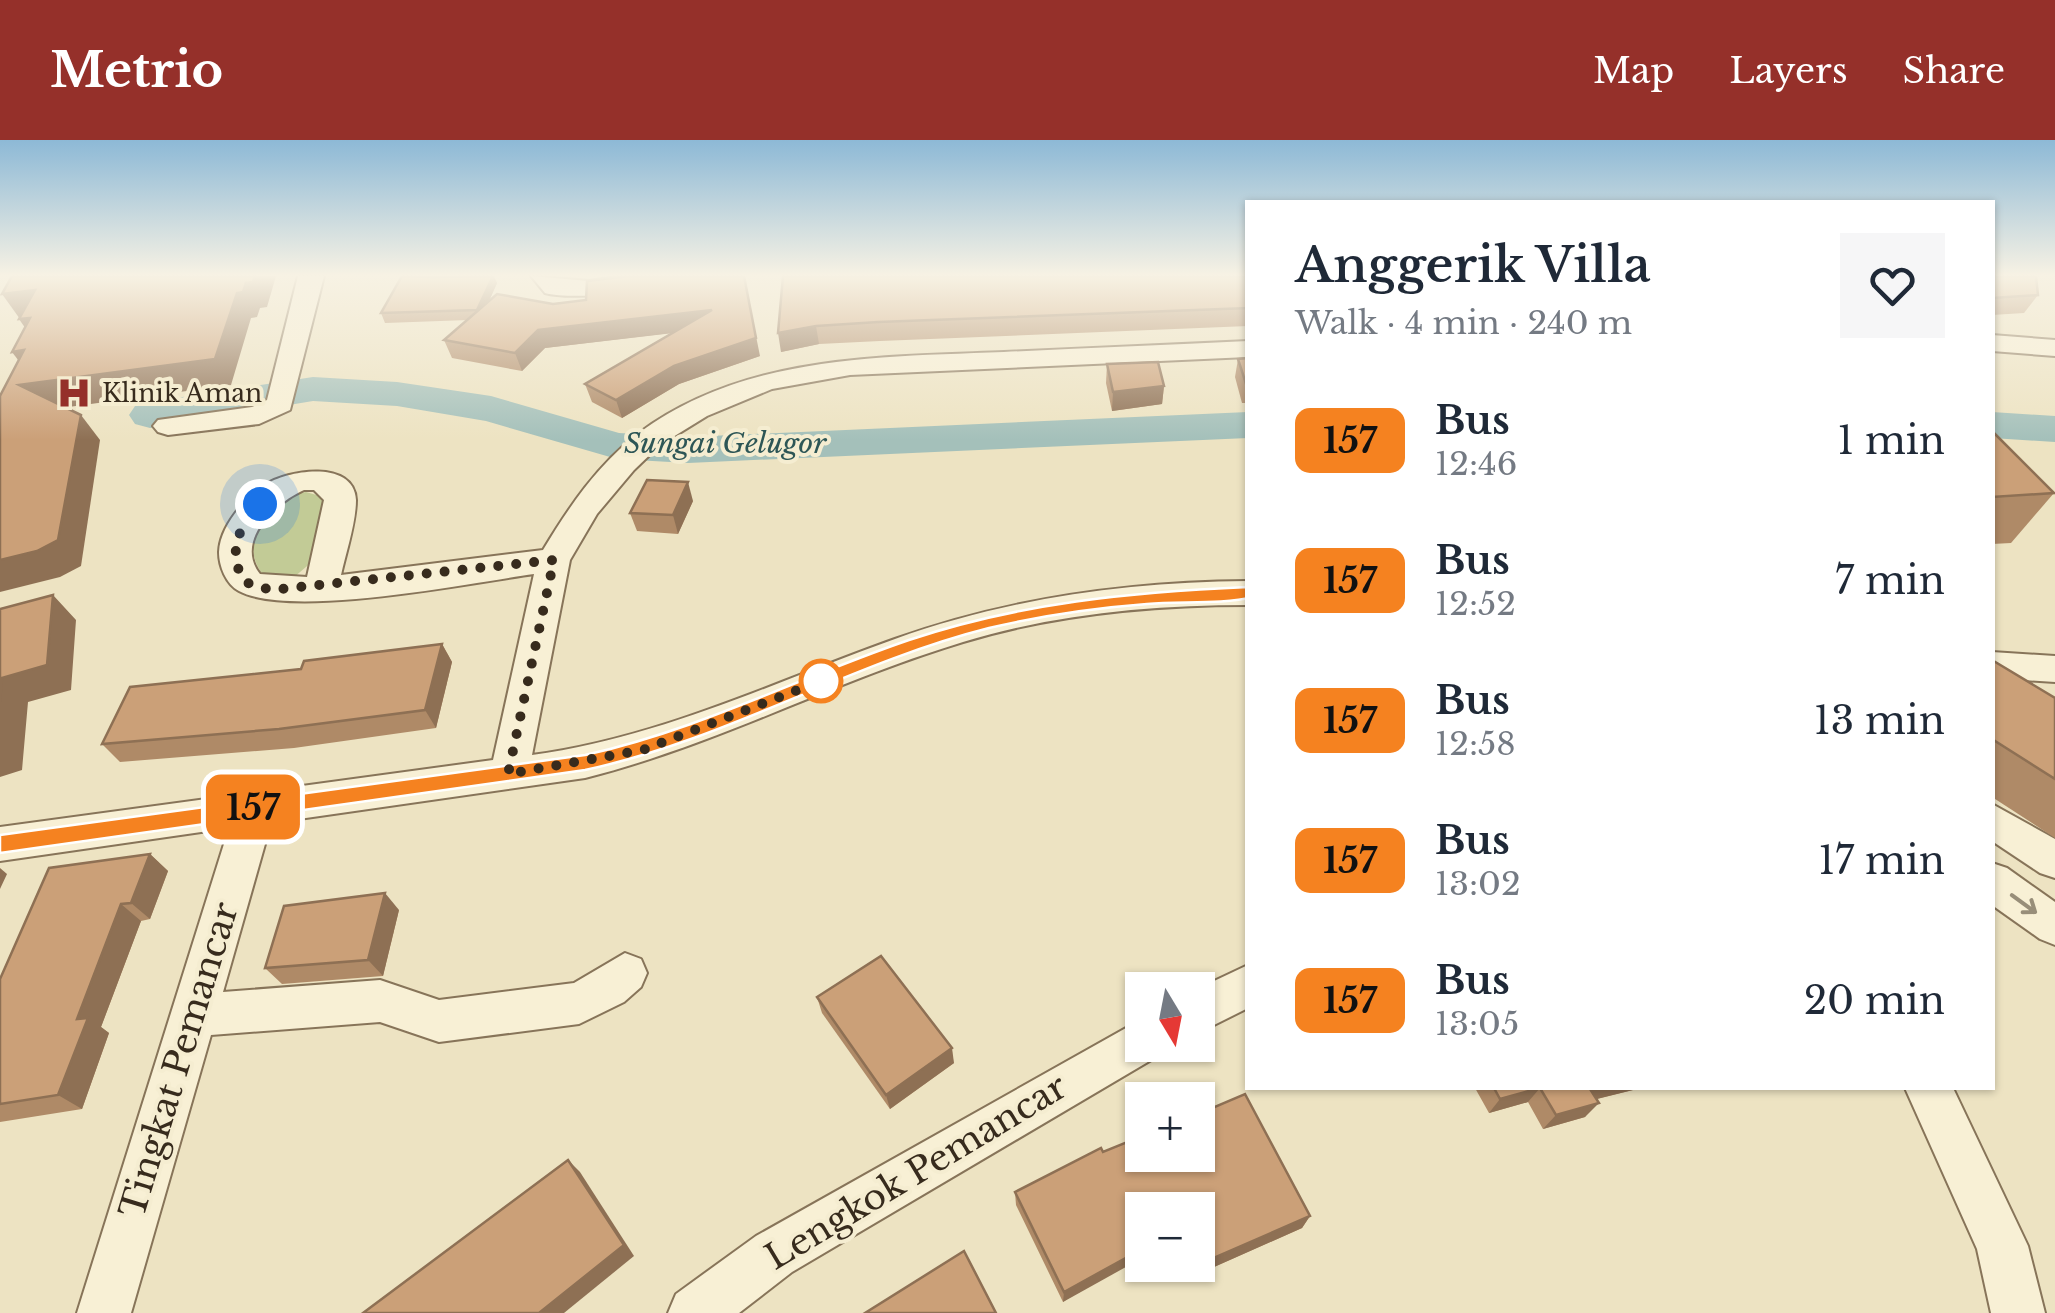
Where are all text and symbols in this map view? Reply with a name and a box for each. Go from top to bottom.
text: Metrio [50,40,223,100]
text: Map [1593,49,1674,92]
text: Layers [1729,49,1848,92]
text: Share [1903,49,2005,92]
button: heart [1840,233,1945,338]
text: Anggerik Villa [1295,235,1651,295]
text: Walk · 4 min · 240 m [1295,303,1632,343]
hospital icon: Klinik Aman [55,374,93,412]
place label: Klinik Aman [102,378,262,409]
text: Bus [1435,397,1510,444]
text: 1 min [1837,417,1945,464]
text: 157 [1323,419,1377,462]
water label: Sungai Gelugor [624,426,827,461]
text: 12:46 [1435,444,1517,484]
your location [235,479,285,529]
text: Bus [1435,537,1510,584]
text: 7 min [1835,557,1945,604]
text: 157 [1323,559,1377,602]
text: 12:52 [1435,584,1516,624]
unlabelled marker [800,660,842,702]
text: Bus [1435,677,1510,724]
text: 13 min [1814,697,1945,744]
text: 157 [1323,699,1377,742]
text: 12:58 [1435,724,1516,764]
line badge: 157 [196,774,310,840]
text: 157 [226,786,280,829]
text: Bus [1435,817,1510,864]
text: 17 min [1818,837,1945,884]
text: 157 [1323,839,1377,882]
text: 13:02 [1435,864,1521,904]
one-way arrow [2010,893,2037,914]
street label: Tingkat Pemancar [110,897,247,1223]
text: Bus [1435,957,1510,1004]
north arrow [1125,972,1215,1062]
map controls [1125,972,1215,1282]
text: 20 min [1804,977,1945,1024]
text: 157 [1323,979,1377,1022]
text: 13:05 [1435,1004,1519,1044]
street label: Lengkok Pemancar [757,1064,1074,1279]
button: + [1125,1082,1215,1172]
button: − [1125,1192,1215,1282]

